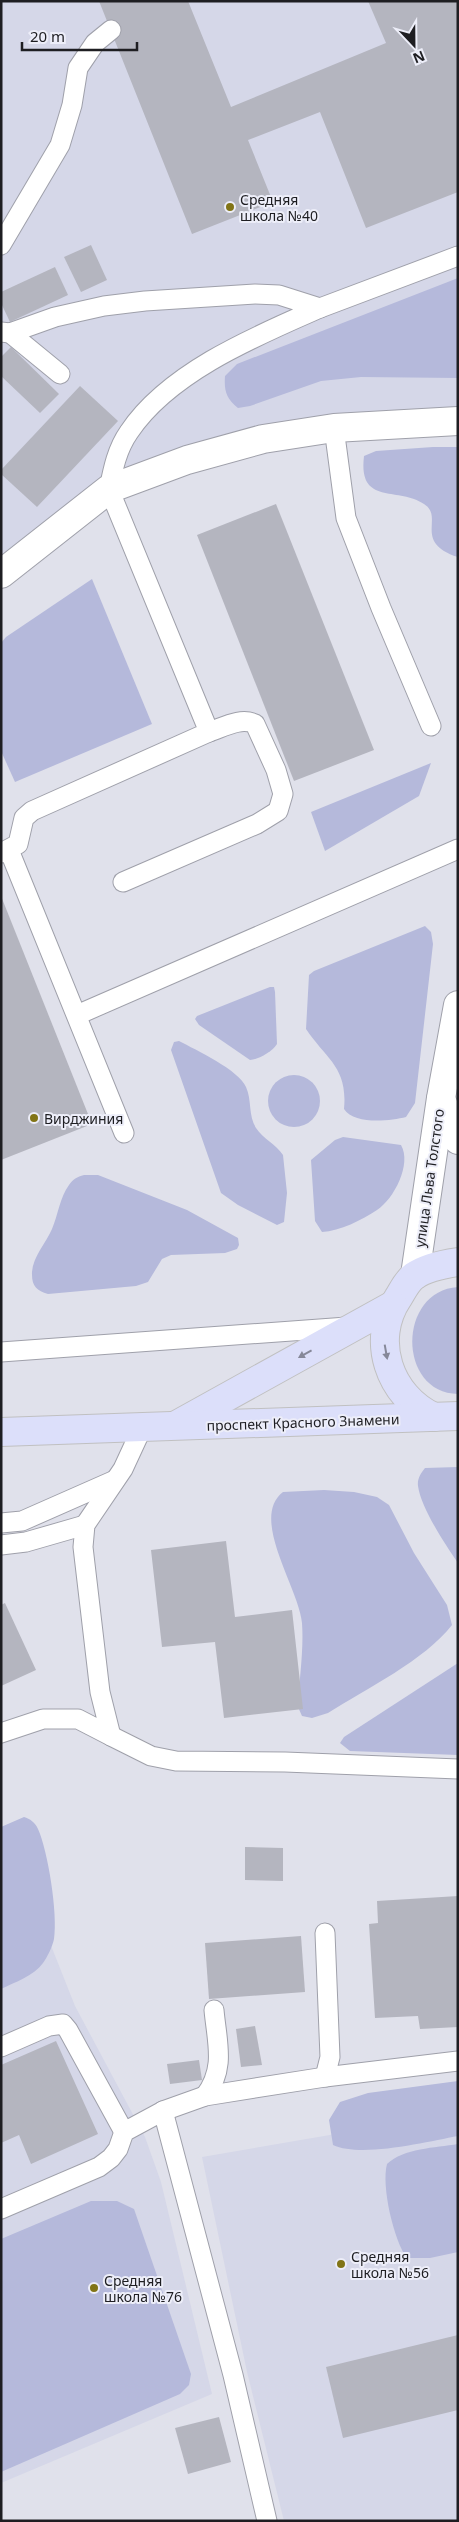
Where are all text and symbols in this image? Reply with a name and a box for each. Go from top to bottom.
scale bar [22,20,138,52]
north arrow [389,20,439,70]
text: 20 m [30,26,65,46]
text: N [410,47,428,68]
place label: Средняя школа №40 [240,190,318,225]
marker: Средняя школа №40 [224,201,236,213]
street label: улица Льва Толстого [410,1107,448,1249]
place label: Вирджиния [44,1109,123,1128]
marker: Вирджиния [28,1112,40,1124]
one-way arrow [382,1344,390,1360]
one-way arrow [298,1349,311,1358]
street label: проспект Красного Знамени [206,1409,400,1435]
place label: Средняя школа №56 [351,2247,429,2282]
marker: Средняя школа №56 [335,2258,347,2270]
place label: Средняя школа №76 [104,2271,182,2306]
marker: Средняя школа №76 [88,2282,100,2294]

